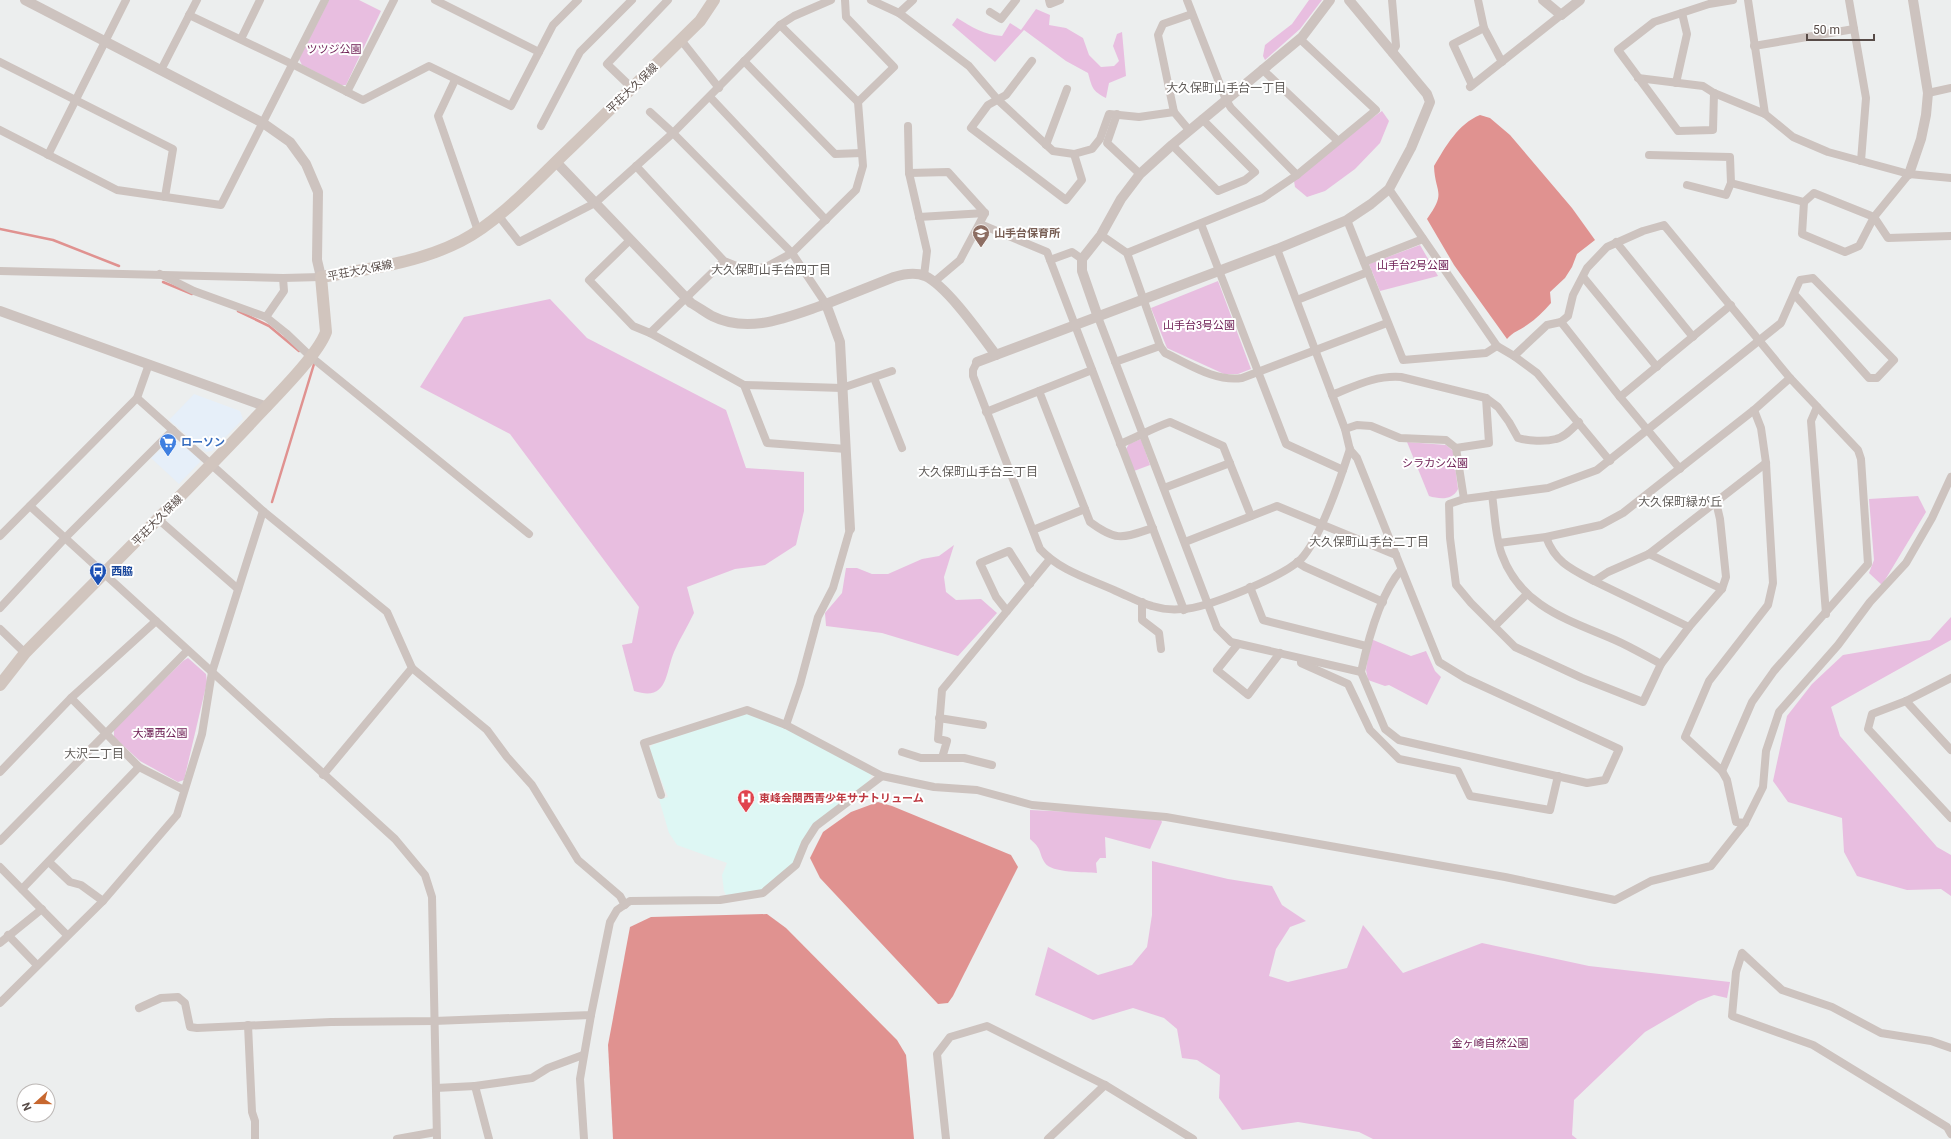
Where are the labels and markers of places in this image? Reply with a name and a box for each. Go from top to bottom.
school or university icon: 山手台保育所 [971,223,991,248]
place label: 山手台保育所 [994,227,1060,240]
supermarket icon: ローソン [158,432,178,457]
place label: ローソン [181,436,225,449]
bus stop icon: 西脇 [88,561,108,586]
place label: 西脇 [111,565,133,578]
hospital icon: 東峰会関西青少年サナトリューム [736,788,756,813]
place label: 東峰会関西青少年サナトリューム [759,792,924,805]

